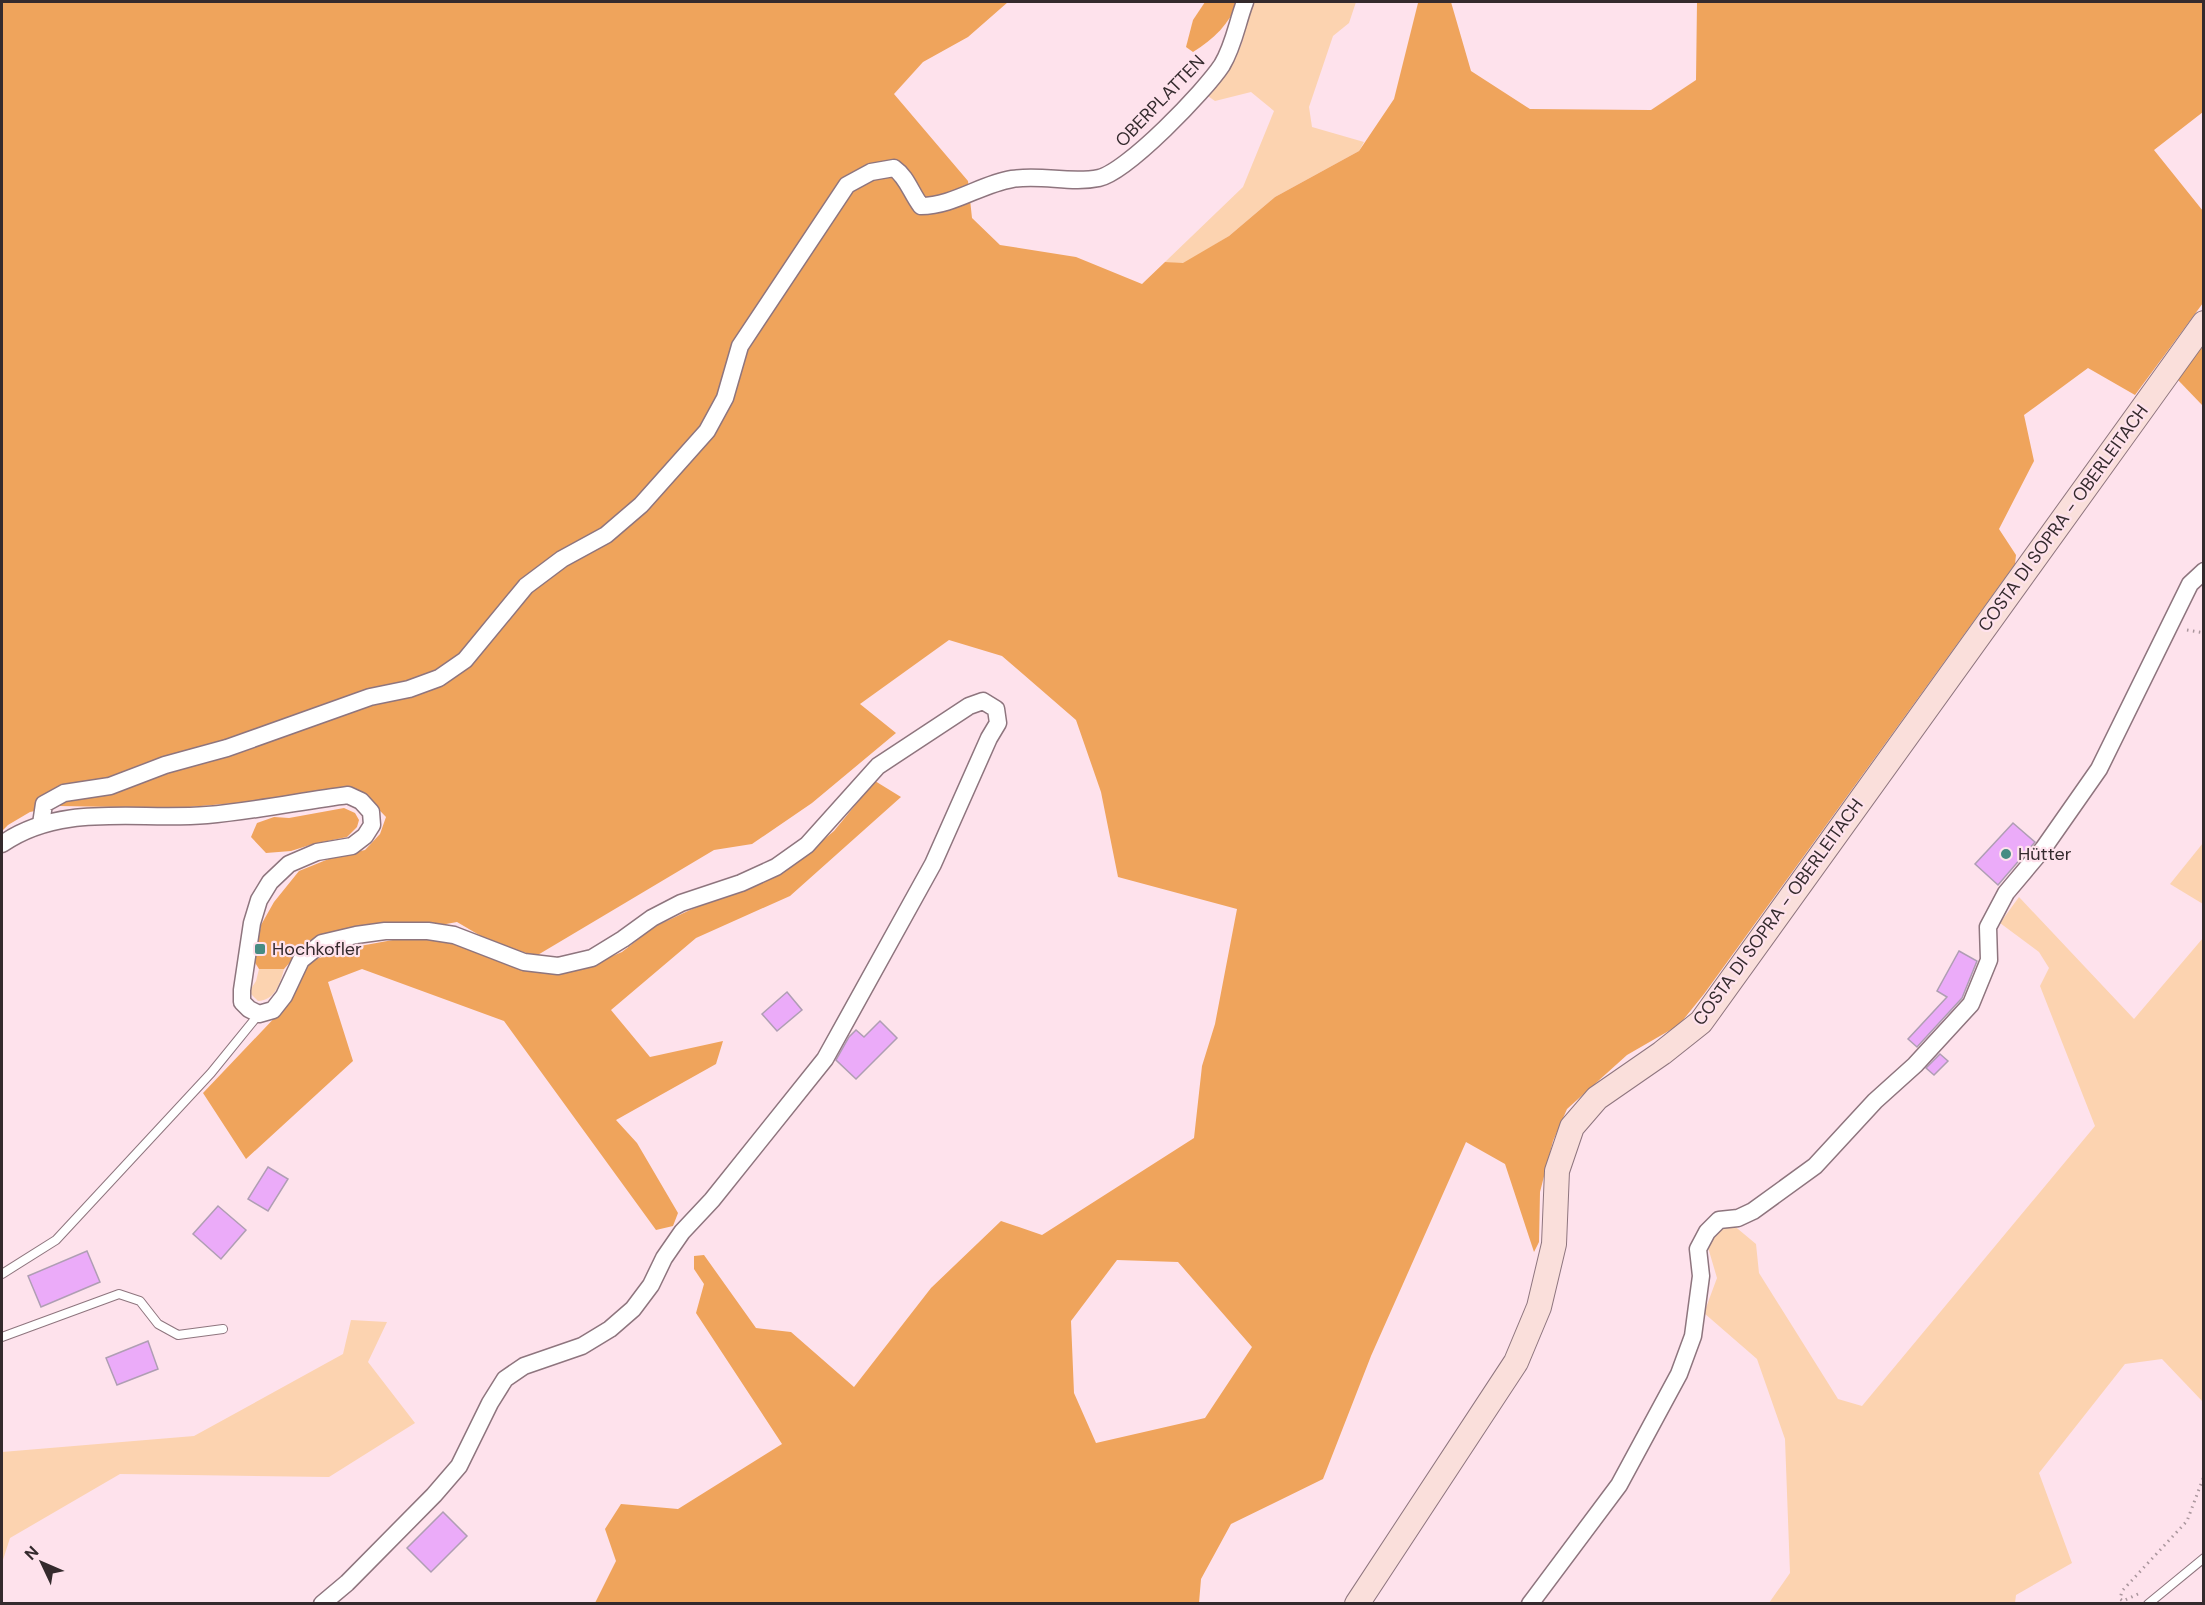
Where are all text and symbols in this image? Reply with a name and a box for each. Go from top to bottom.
street label: OBERPLATTEN [1110,50,1210,152]
street label: COSTA DI SOPRA - OBERLEITACH [1972,400,2154,636]
street label: COSTA DI SOPRA - OBERLEITACH [1687,794,1869,1030]
place label: Hütter [2018,842,2072,866]
marker: Hütter [1999,847,2013,861]
place label: Hochkofler [272,937,362,961]
marker: Hochkofler [253,942,267,956]
north arrow [12,1533,72,1593]
text: N [20,1541,43,1564]

